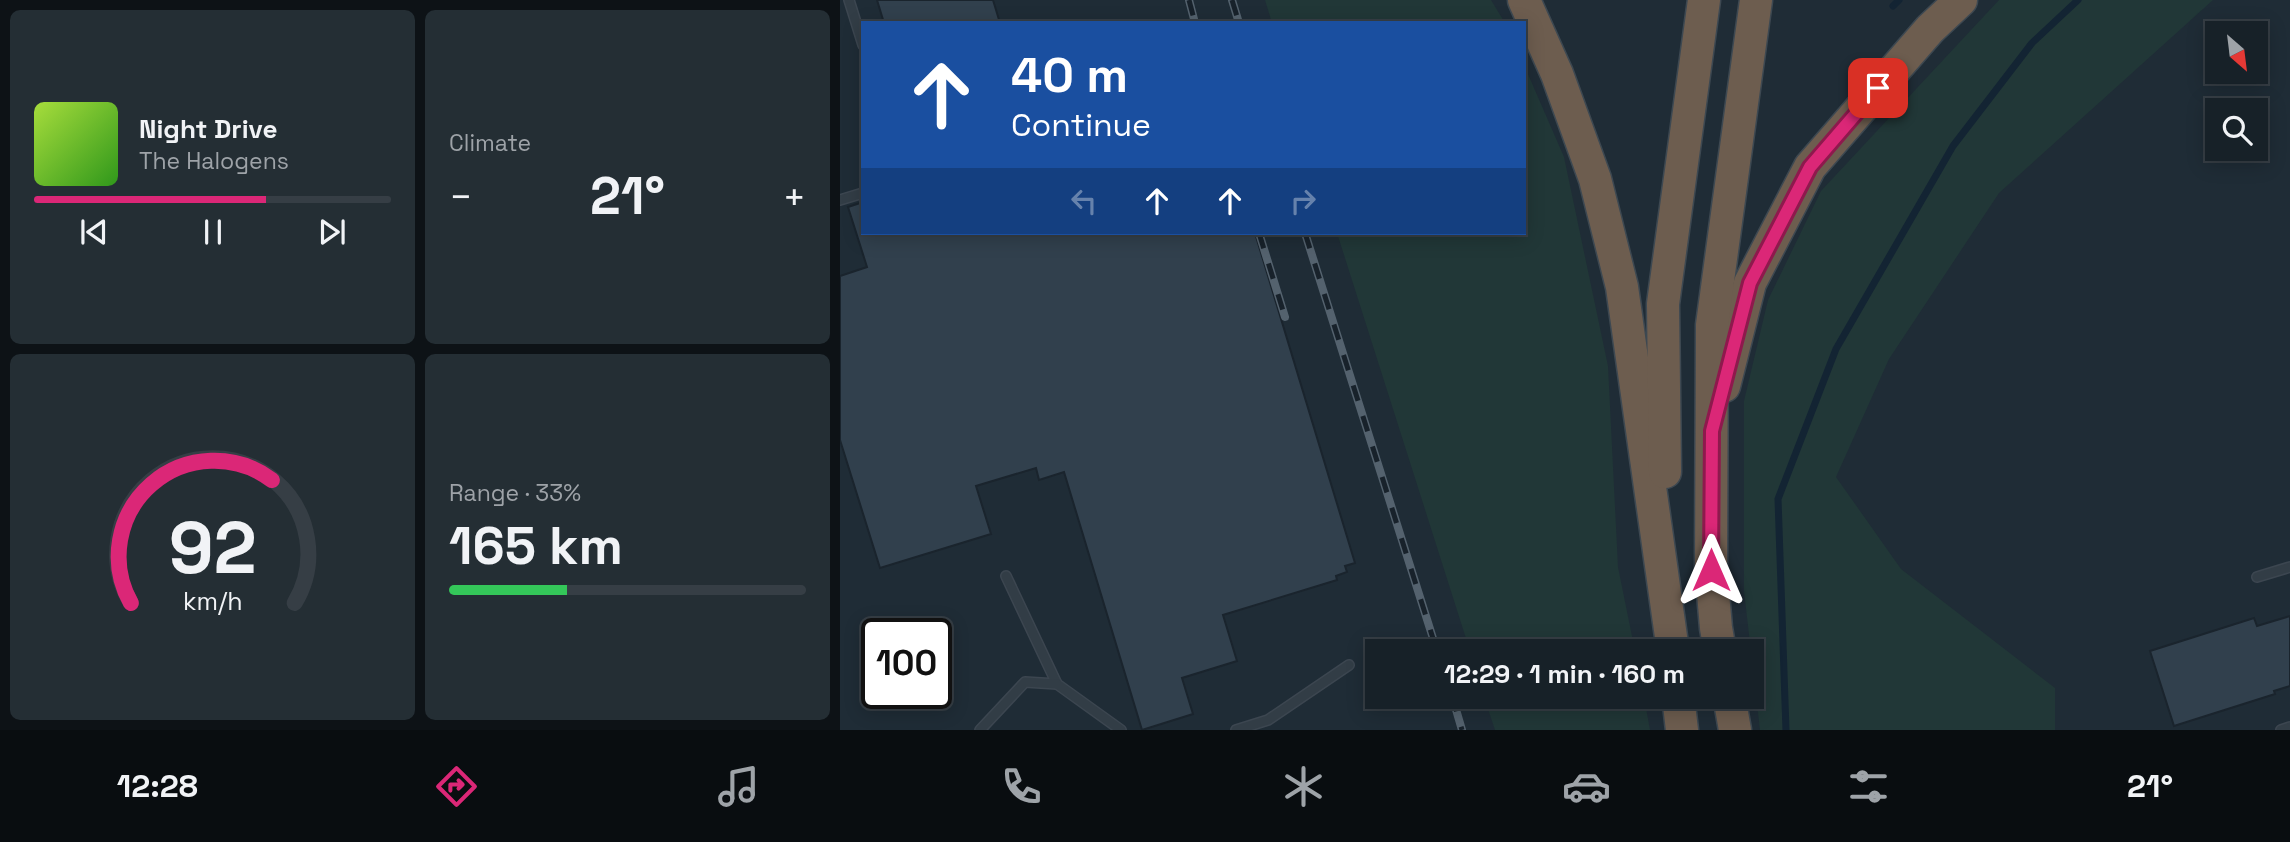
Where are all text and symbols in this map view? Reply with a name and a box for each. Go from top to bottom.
north arrow [2205,21,2268,84]
map controls [2205,21,2268,161]
text: 40 m [1011,44,1128,106]
icon: ahead [896,49,987,140]
pin [1848,58,1908,118]
icon: arrive [1859,69,1897,107]
button: search [2205,98,2268,161]
text: Continue [1011,105,1151,145]
text: Night Drive [139,112,277,146]
text: Climate [449,128,531,158]
text: The Halogens [139,146,289,176]
text: 21° [590,163,665,229]
text: − [449,173,473,221]
text: + [782,173,806,221]
icon: left [1065,182,1103,220]
icon: ahead [1138,182,1176,220]
icon: ahead [1211,182,1249,220]
icon: right [1284,182,1322,220]
icon: previous [75,213,113,251]
icon: pause [194,213,232,251]
icon: next [313,213,351,251]
text: Range · 33% [449,478,581,508]
text: 92 [168,501,257,594]
text: 165 km [449,513,623,579]
position arrow [1674,533,1748,607]
text: km/h [183,585,242,617]
speed limit sign: 100 [861,618,952,709]
text: 12:29 · 1 min · 160 m [1444,657,1685,691]
icon: directions [432,762,481,811]
icon: music [714,762,763,811]
icon: phone [997,762,1046,811]
icon: climate [1279,762,1328,811]
icon: car [1562,762,1611,811]
icon: filters [1844,762,1893,811]
text: 12:28 [117,766,198,806]
text: 21° [2127,766,2173,806]

